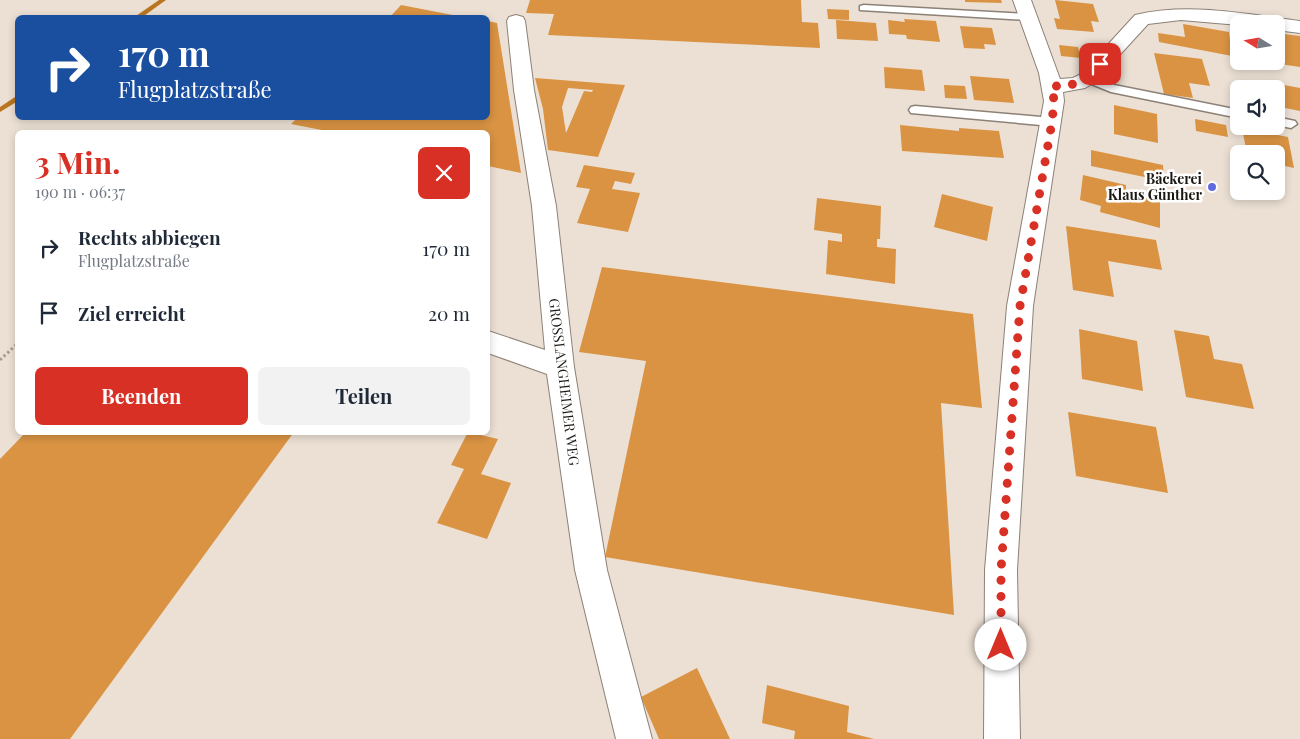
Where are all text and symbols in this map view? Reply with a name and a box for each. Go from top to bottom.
north arrow [1230,15,1285,70]
map controls [1230,15,1285,200]
text: 170 m [118,29,210,76]
icon: right [35,35,100,100]
pin [1079,43,1121,85]
icon: arrive [1086,50,1114,78]
text: Flugplatzstraße [118,74,272,104]
button: sound [1230,80,1285,135]
text: 3 Min. [35,142,120,182]
button: search [1230,145,1285,200]
button: close [418,147,470,199]
place label: Bäckerei Klaus Günther [1108,169,1203,204]
text: 190 m · 06:37 [35,181,125,202]
marker: Bäckerei Klaus Günther [1206,181,1218,193]
text: Rechts abbiegen [78,224,221,250]
icon: right [35,234,63,262]
text: 170 m [422,235,470,261]
text: Flugplatzstraße [78,250,190,271]
street label: GROSSLANGHEIMER WEG [545,297,584,467]
icon: arrive [35,299,63,327]
text: Ziel erreicht [78,300,186,326]
text: 20 m [428,300,470,326]
button: Beenden [35,367,248,425]
button: Teilen [258,367,470,425]
position arrow [974,618,1026,670]

